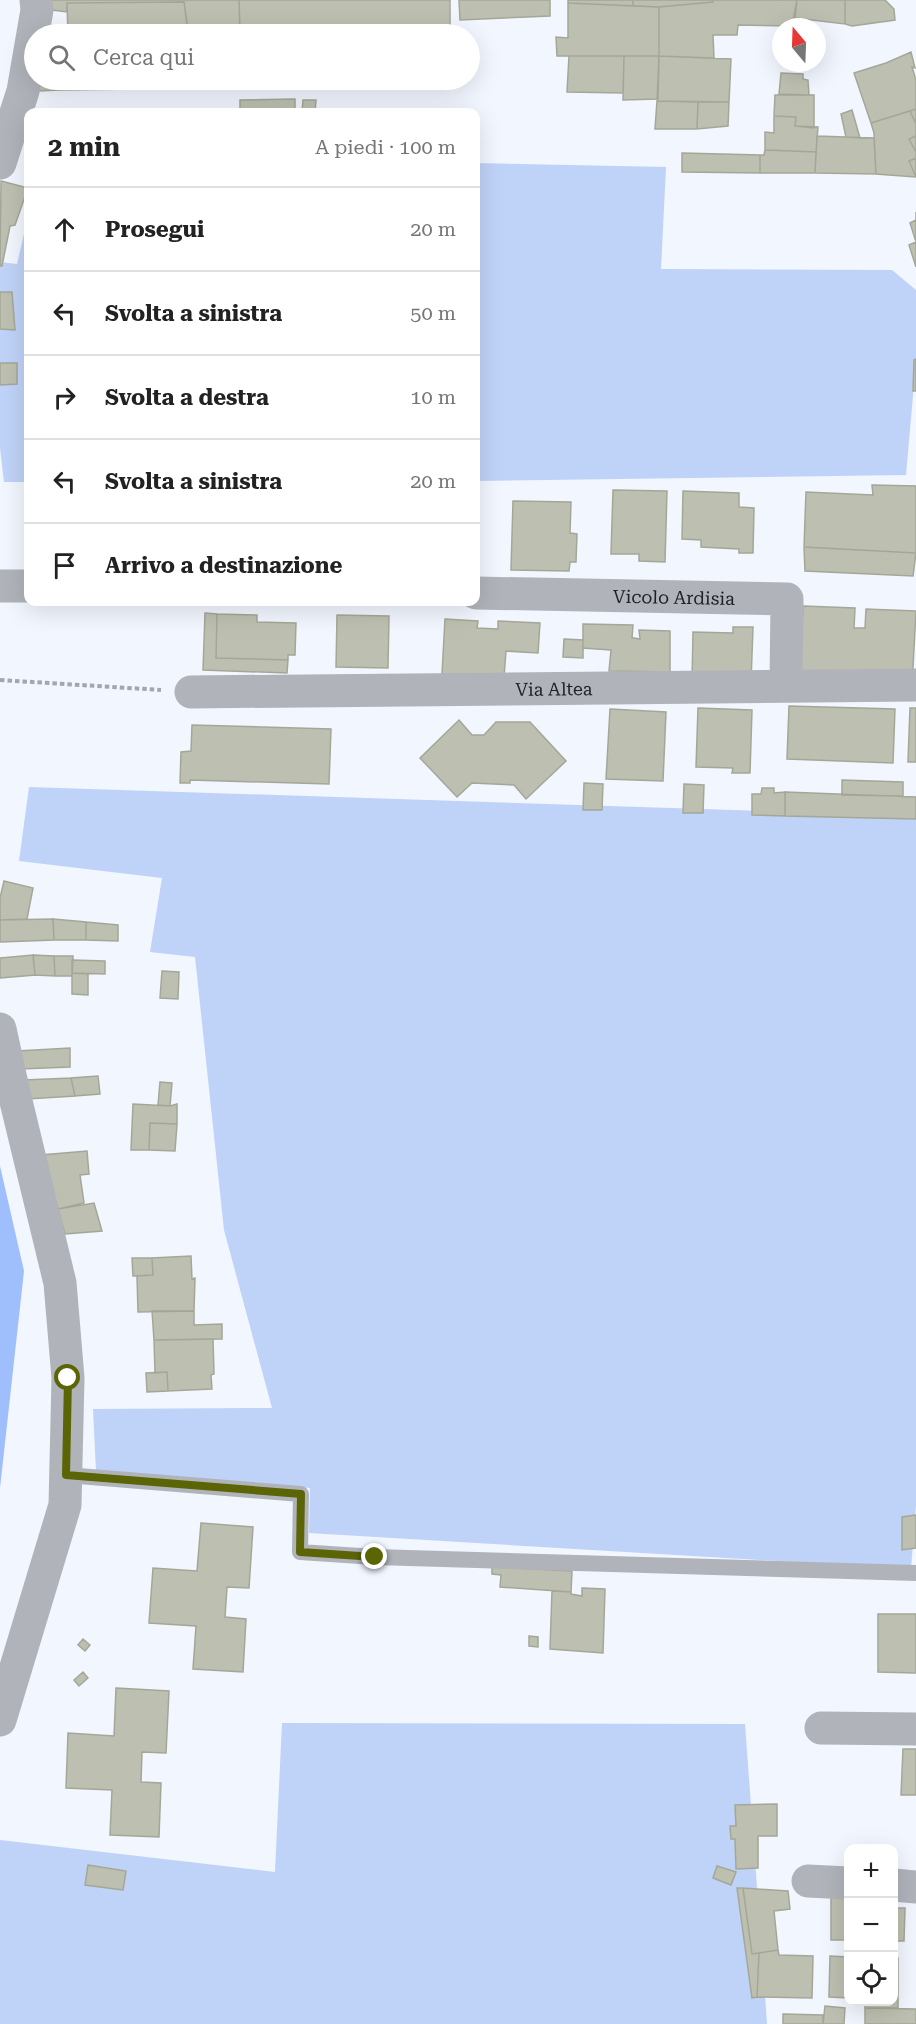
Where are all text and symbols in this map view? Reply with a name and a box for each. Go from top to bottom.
north arrow [772,18,826,72]
search box [24,24,480,90]
icon: search [45,41,78,74]
text: Cerca qui [93,45,194,70]
text: 2 min [48,132,120,162]
text: A piedi · 100 m [315,135,456,159]
icon: ahead [48,213,81,246]
text: Prosegui [105,217,204,242]
text: 20 m [410,217,456,241]
icon: left [48,297,81,330]
text: Svolta a sinistra [105,301,282,326]
text: 50 m [410,301,456,325]
icon: right [48,381,81,414]
text: Svolta a destra [105,385,269,410]
text: 10 m [410,385,456,409]
icon: left [48,465,81,498]
text: Svolta a sinistra [105,469,282,494]
text: 20 m [410,469,456,493]
icon: arrive [48,549,81,582]
text: Arrivo a destinazione [105,553,342,578]
street label: Vicolo Ardisia [613,585,735,608]
street label: Via Altea [515,678,593,699]
route start [54,1364,80,1390]
route end [361,1543,387,1569]
map controls [844,1844,898,2006]
button: + [844,1844,898,1898]
button: − [844,1898,898,1952]
button: locate [844,1952,898,2006]

